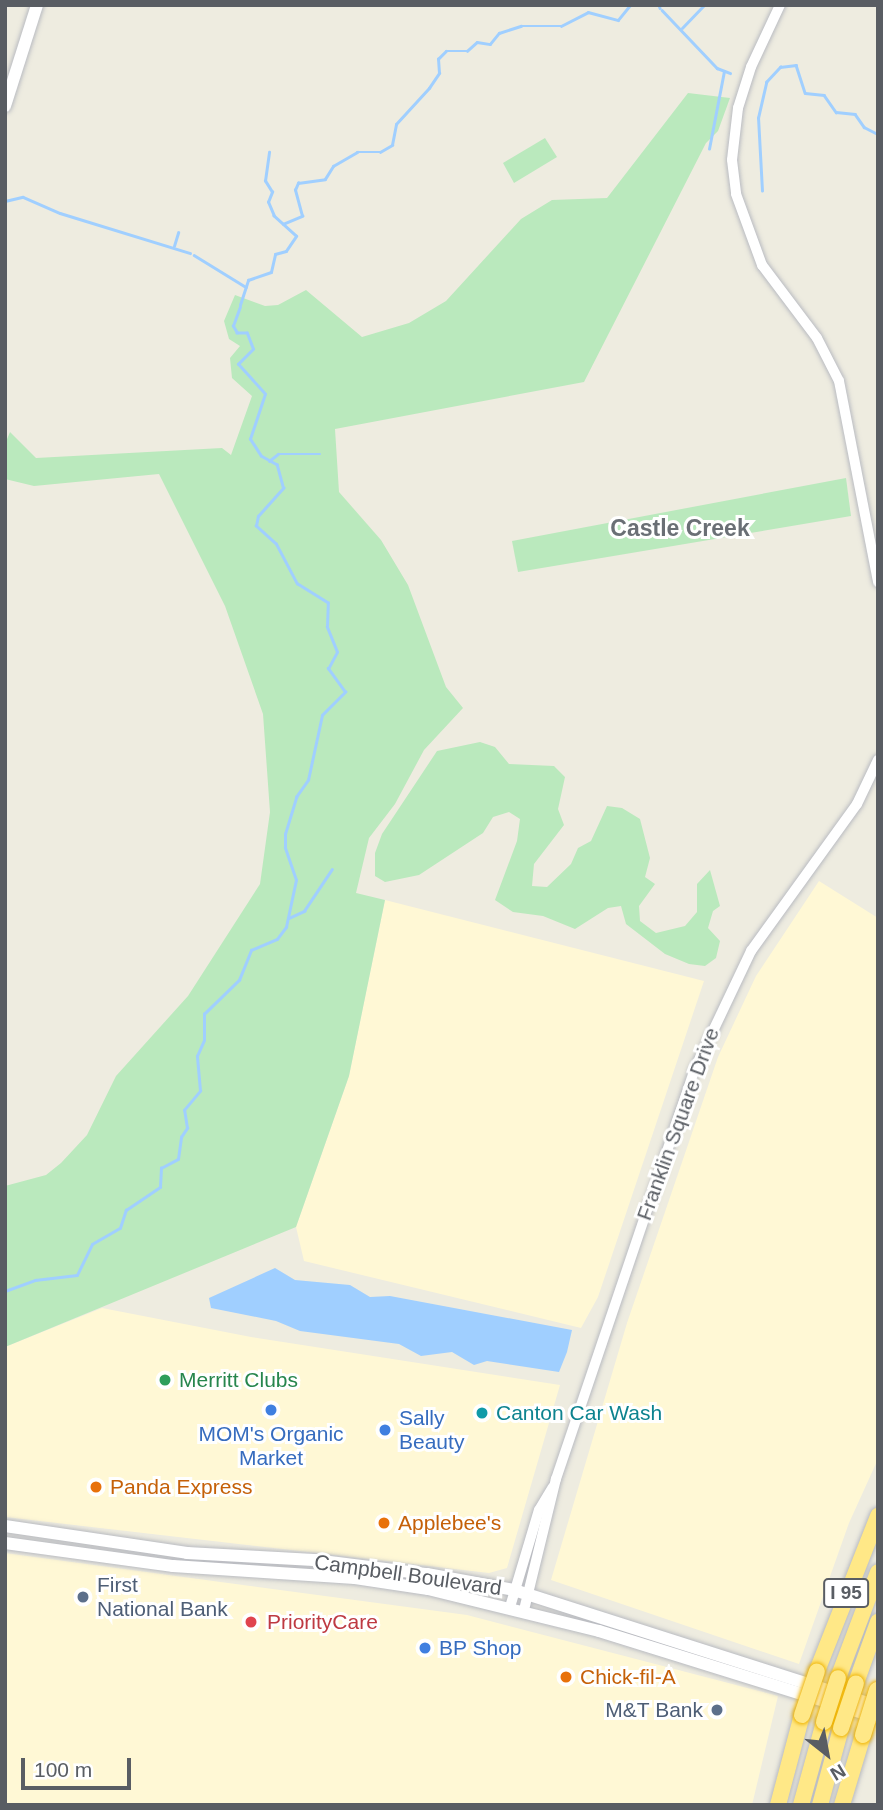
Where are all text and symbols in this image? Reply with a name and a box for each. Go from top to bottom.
district label: Castle Creek [610,514,750,542]
street label: Franklin Square Drive [631,1024,725,1224]
place label: Merritt Clubs [179,1367,298,1393]
marker: Merritt Clubs [157,1372,173,1388]
place label: Canton Car Wash [496,1400,662,1426]
marker: MOM's Organic Market [263,1402,279,1418]
place label: Sally Beauty [399,1405,464,1455]
marker: Canton Car Wash [474,1405,490,1421]
place label: MOM's Organic Market [198,1421,344,1471]
marker: Sally Beauty [377,1422,393,1438]
place label: Panda Express [110,1474,252,1500]
marker: Panda Express [88,1479,104,1495]
place label: Applebee's [398,1510,501,1536]
marker: Applebee's [376,1515,392,1531]
street label: Campbell Boulevard [313,1549,503,1601]
place label: First National Bank [97,1572,228,1622]
road number: I 95 [822,1578,870,1609]
marker: First National Bank [75,1589,91,1605]
place label: PriorityCare [267,1609,378,1635]
marker: PriorityCare [241,1612,261,1632]
place label: BP Shop [439,1635,522,1661]
marker: BP Shop [417,1640,433,1656]
place label: Chick-fil-A [580,1664,676,1690]
marker: Chick-fil-A [558,1669,574,1685]
place label: M&T Bank [605,1697,703,1723]
marker: M&T Bank [709,1702,725,1718]
north arrow [792,1719,862,1789]
scale bar [24,1744,135,1788]
text: 100 m [34,1758,92,1781]
text: N [827,1760,849,1785]

